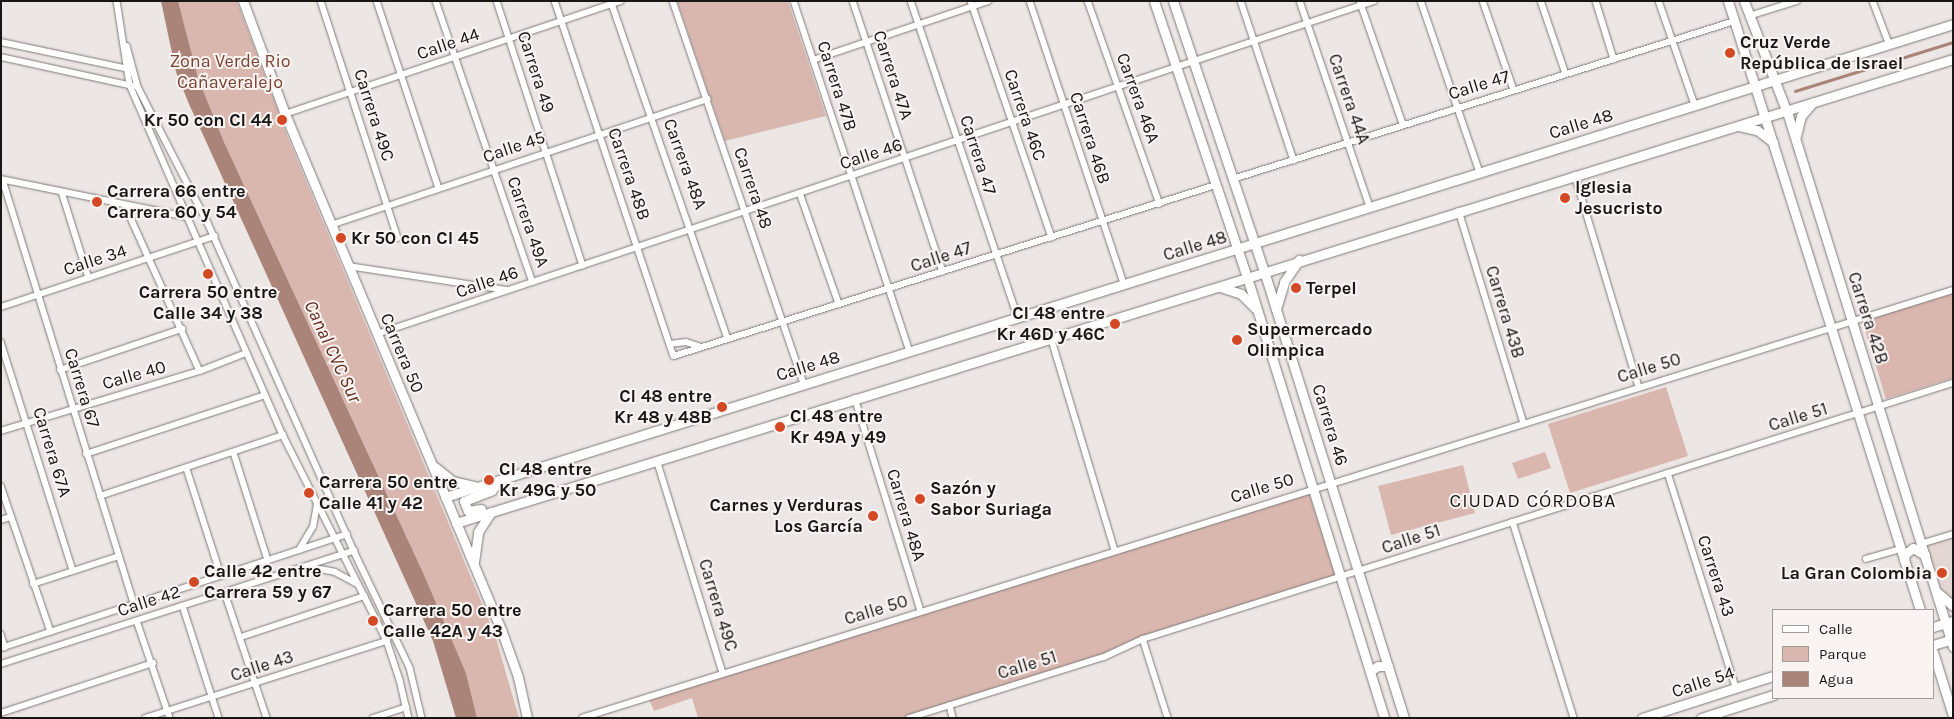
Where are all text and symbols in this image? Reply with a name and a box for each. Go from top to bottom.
street label: Calle 44 [414,23,482,65]
street label: Carrera 47A [868,28,918,122]
street label: Carrera 49 [513,29,559,115]
place label: Cruz Verde República de Israel [1740,32,1903,74]
street label: Carrera 47B [812,38,862,134]
marker: Cruz Verde República de Israel [1724,47,1736,59]
street label: Carrera 46A [1112,50,1164,146]
park label: Zona Verde Rio Cañaveralejo [169,51,291,94]
street label: Carrera 44A [1323,51,1375,147]
street label: Calle 47 [1446,65,1512,105]
street label: Carrera 49C [349,66,399,164]
street label: Carrera 46C [999,66,1051,164]
street label: Carrera 46B [1065,89,1115,187]
street label: Calle 48 [1546,104,1616,144]
place label: Kr 50 con Cl 44 [144,109,272,131]
street label: Carrera 47 [955,112,1001,198]
marker: Kr 50 con Cl 44 [276,114,288,126]
street label: Carrera 48A [659,116,711,212]
street label: Carrera 48B [603,125,655,223]
street label: Calle 45 [480,126,548,168]
street label: Calle 46 [837,134,905,174]
street label: Carrera 48 [729,144,777,232]
street label: Carrera 49A [502,174,554,270]
place label: Iglesia Jesucristo [1575,177,1663,220]
place label: Carrera 66 entre Carrera 60 y 54 [107,181,246,223]
marker: Iglesia Jesucristo [1559,192,1571,204]
marker: Carrera 66 entre Carrera 60 y 54 [91,196,103,208]
street label: Calle 48 [1160,226,1230,266]
place label: Kr 50 con Cl 45 [351,227,479,249]
marker: Kr 50 con Cl 45 [335,232,347,244]
street label: Calle 47 [908,237,974,277]
street label: Calle 34 [61,240,129,280]
street label: Calle 46 [453,261,521,303]
street label: Carrera 43B [1481,263,1529,361]
marker: Carrera 50 entre Calle 34 y 38 [202,268,214,280]
street label: Carrera 42B [1843,269,1893,367]
place label: Terpel [1306,277,1357,299]
place label: Carrera 50 entre Calle 34 y 38 [139,282,277,324]
marker: Terpel [1290,282,1302,294]
water label: Canal CVC Sur [298,297,366,407]
place label: Cl 48 entre Kr 46D y 46C [996,303,1105,346]
street label: Carrera 50 [376,310,428,396]
marker: Cl 48 entre Kr 46D y 46C [1109,318,1121,330]
place label: Supermercado Olimpica [1247,319,1372,362]
marker: Supermercado Olimpica [1231,334,1243,346]
street label: Carrera 67 [60,345,104,431]
street label: Calle 48 [773,346,843,386]
street label: Calle 50 [1615,348,1683,388]
street label: Calle 40 [100,356,168,394]
street label: Carrera 46 [1307,382,1353,468]
place label: Cl 48 entre Kr 48 y 48B [614,386,712,428]
street label: Calle 51 [1766,398,1830,436]
marker: Cl 48 entre Kr 48 y 48B [716,401,728,413]
street label: Carrera 67A [28,404,76,500]
place label: Cl 48 entre Kr 49A y 49 [790,406,886,448]
marker: Cl 48 entre Kr 49A y 49 [774,421,786,433]
place label: Cl 48 entre Kr 49G y 50 [499,459,596,502]
street label: Carrera 48A [882,466,930,564]
street label: Calle 50 [1228,468,1296,508]
place label: Carrera 50 entre Calle 41 y 42 [319,472,458,514]
marker: Cl 48 entre Kr 49G y 50 [483,474,495,486]
place label: Sazón y Sabor Suriaga [930,478,1052,520]
marker: Carrera 50 entre Calle 41 y 42 [303,487,315,499]
district label: CIUDAD CÓRDOBA [1448,491,1618,513]
marker: Sazón y Sabor Suriaga [914,493,926,505]
place label: Carnes y Verduras Los García [709,495,863,538]
marker: Carnes y Verduras Los García [867,510,879,522]
street label: Calle 51 [1379,519,1443,559]
street label: Carrera 43 [1693,532,1739,620]
street label: Carrera 49C [694,556,742,654]
place label: Calle 42 entre Carrera 59 y 67 [204,561,331,604]
place label: La Gran Colombia [1781,562,1932,584]
marker: La Gran Colombia [1936,567,1948,579]
marker: Calle 42 entre Carrera 59 y 67 [188,576,200,588]
street label: Calle 42 [115,581,183,621]
street label: Calle 50 [842,590,910,630]
place label: Carrera 50 entre Calle 42A y 43 [383,600,522,642]
legend [1772,609,1934,699]
marker: Carrera 50 entre Calle 42A y 43 [367,615,379,627]
text: Calle [1819,620,1853,638]
text: Parque [1819,645,1867,663]
street label: Calle 43 [228,646,296,686]
street label: Calle 51 [995,646,1059,684]
street label: Calle 54 [1669,662,1737,702]
text: Agua [1819,670,1853,688]

